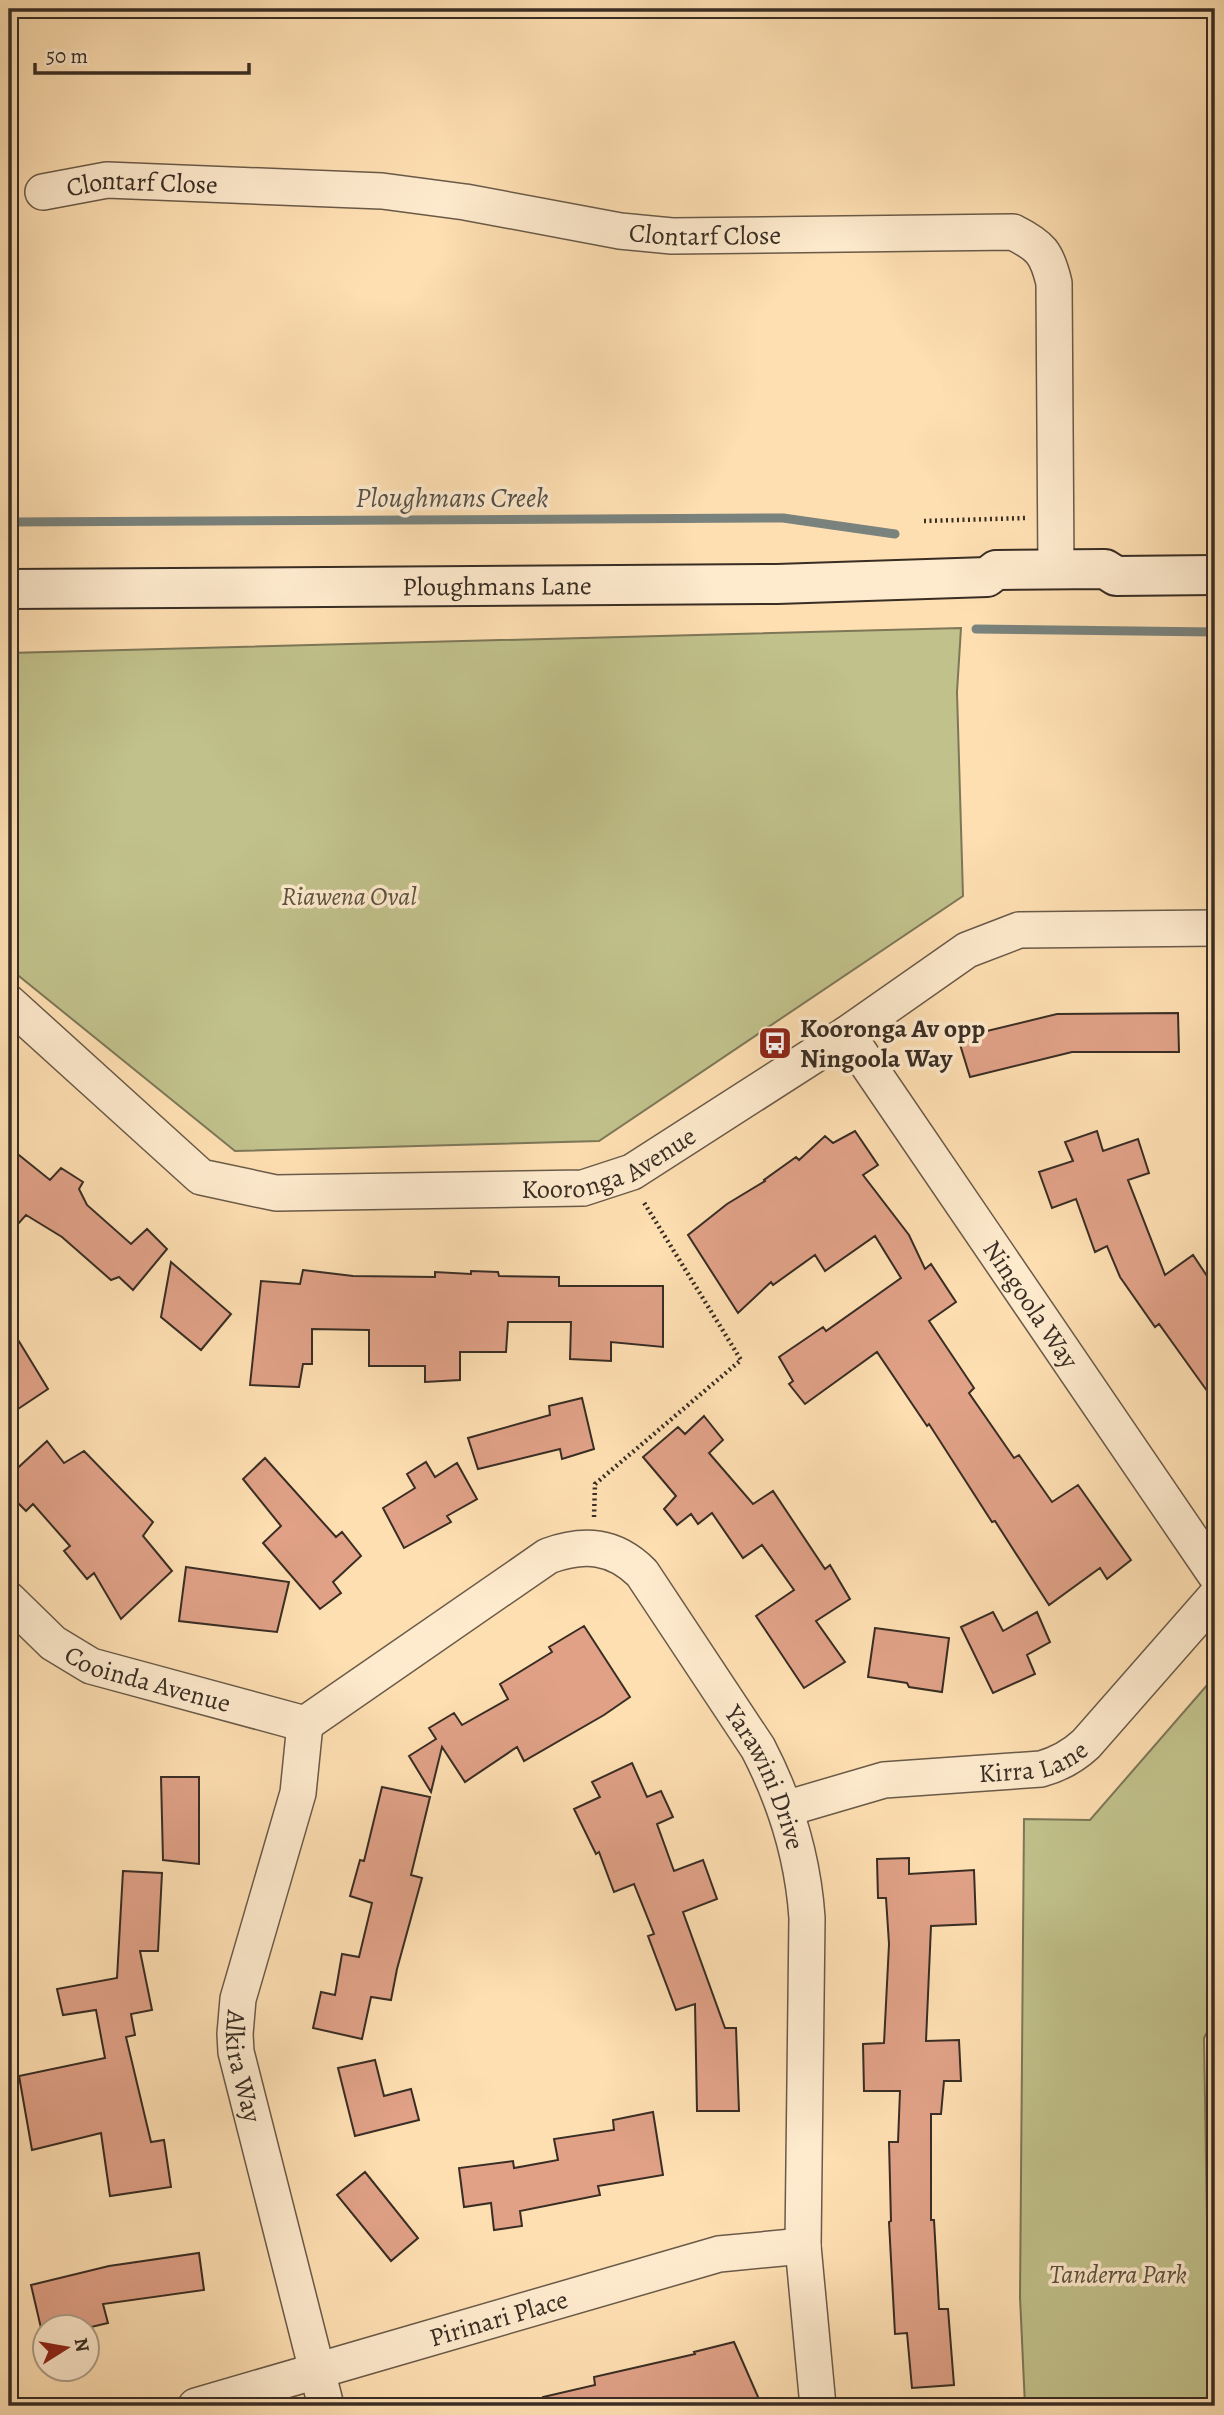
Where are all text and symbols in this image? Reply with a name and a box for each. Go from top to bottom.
scale bar [35,32,248,76]
text: 50 m [46,42,88,70]
street label: Clontarf Close [63,163,218,205]
street label: Clontarf Close [627,215,781,255]
water label: Ploughmans Creek [356,479,548,517]
street label: Ploughmans Lane [402,568,592,604]
park label: Riawena Oval [281,879,417,914]
place label: Kooronga Av opp Ningoola Way [800,1011,985,1076]
bus stop icon: Kooronga Av opp Ningoola Way [756,1024,794,1062]
street label: Kooronga Avenue [521,1119,703,1207]
street label: Ningoola Way [975,1233,1087,1376]
street label: Cooinda Avenue [58,1637,234,1721]
street label: Yarawini Drive [716,1697,813,1853]
street label: Kirra Lane [977,1733,1095,1791]
street label: Alkira Way [217,2008,270,2126]
park label: Tanderra Park [1049,2257,1187,2292]
street label: Pirinari Place [425,2282,572,2355]
north arrow [32,2314,102,2384]
text: N [68,2336,96,2354]

